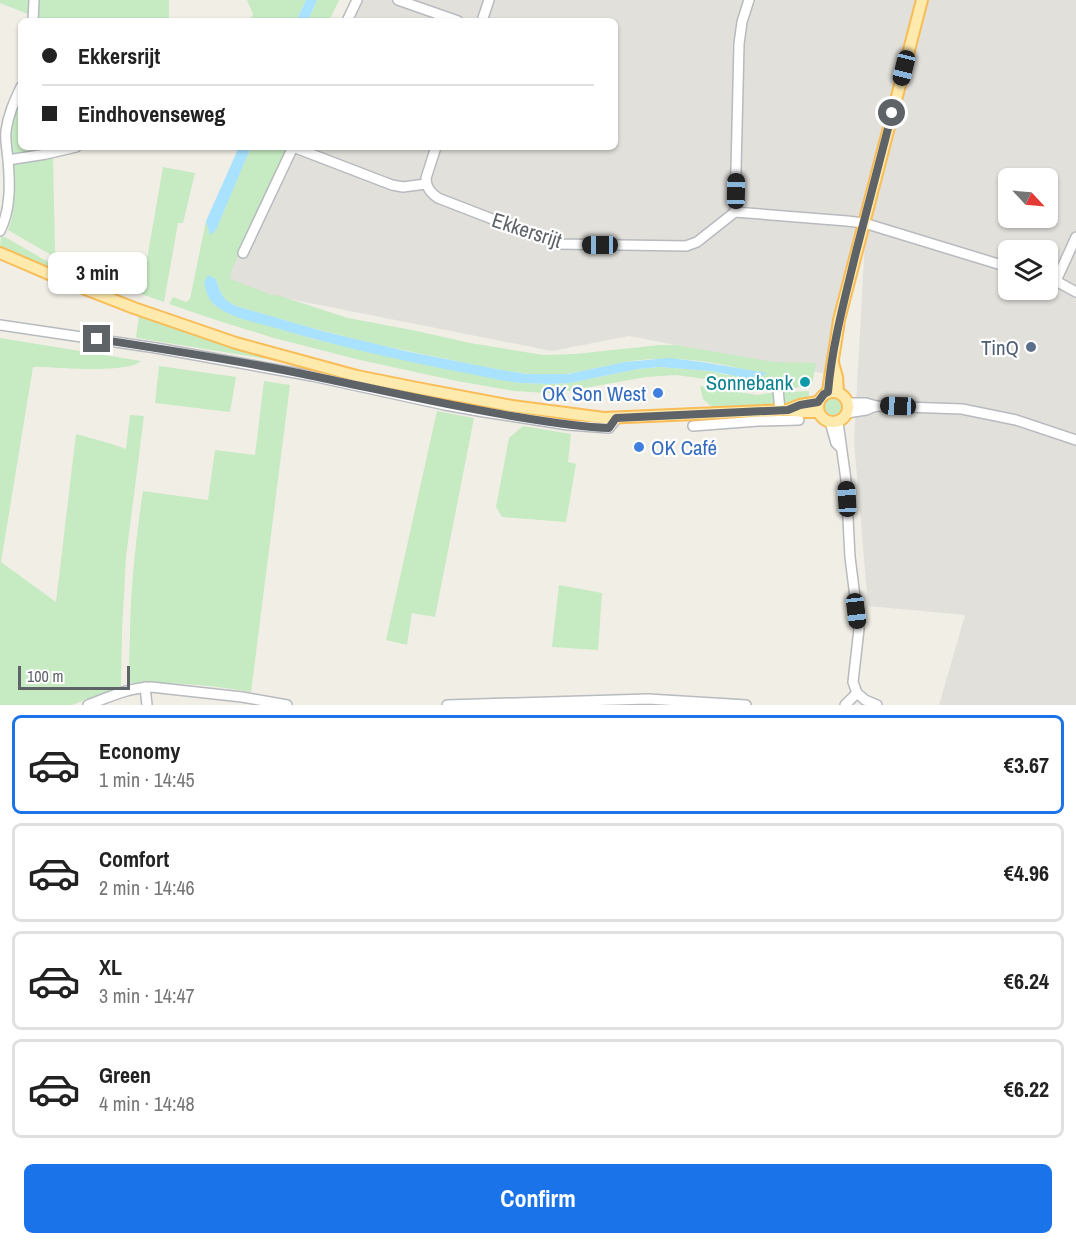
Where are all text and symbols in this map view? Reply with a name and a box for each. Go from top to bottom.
text: Ekkersrijt [78,41,160,71]
car [891,48,917,88]
text: Eindhovenseweg [78,99,225,129]
route start [878,99,905,126]
north arrow [998,168,1058,228]
map controls [998,168,1058,300]
car [727,173,745,209]
street label: Ekkersrijt [488,205,566,255]
car [582,236,618,254]
button: layers [998,240,1058,300]
callout: 3 min [48,252,146,294]
text: 3 min [76,259,119,286]
route end [83,325,110,352]
place label: TinQ [981,333,1019,362]
marker: TinQ [1024,340,1038,354]
place label: Sonnebank [706,368,793,397]
marker: Sonnebank [798,375,812,389]
place label: OK Son West [542,379,646,408]
marker: OK Son West [651,386,665,400]
car [880,396,916,416]
place label: OK Café [651,433,717,462]
marker: OK Café [632,440,646,454]
car [837,481,857,517]
car [845,592,867,630]
scale bar [18,663,130,690]
text: 100 m [27,665,63,687]
text: Economy [99,736,180,766]
icon: car [27,738,81,792]
text: €3.67 [1004,750,1049,780]
text: 1 min · 14:45 [99,766,195,793]
text: Comfort [99,844,169,874]
icon: car [27,846,81,900]
text: €4.96 [1004,858,1049,888]
text: 2 min · 14:46 [99,874,195,901]
text: XL [99,952,122,982]
icon: car [27,954,81,1008]
text: €6.24 [1004,966,1049,996]
text: 3 min · 14:47 [99,982,195,1009]
text: Green [99,1060,151,1090]
icon: car [27,1062,81,1116]
text: €6.22 [1004,1074,1049,1104]
text: 4 min · 14:48 [99,1090,195,1117]
button: Confirm [24,1164,1052,1233]

